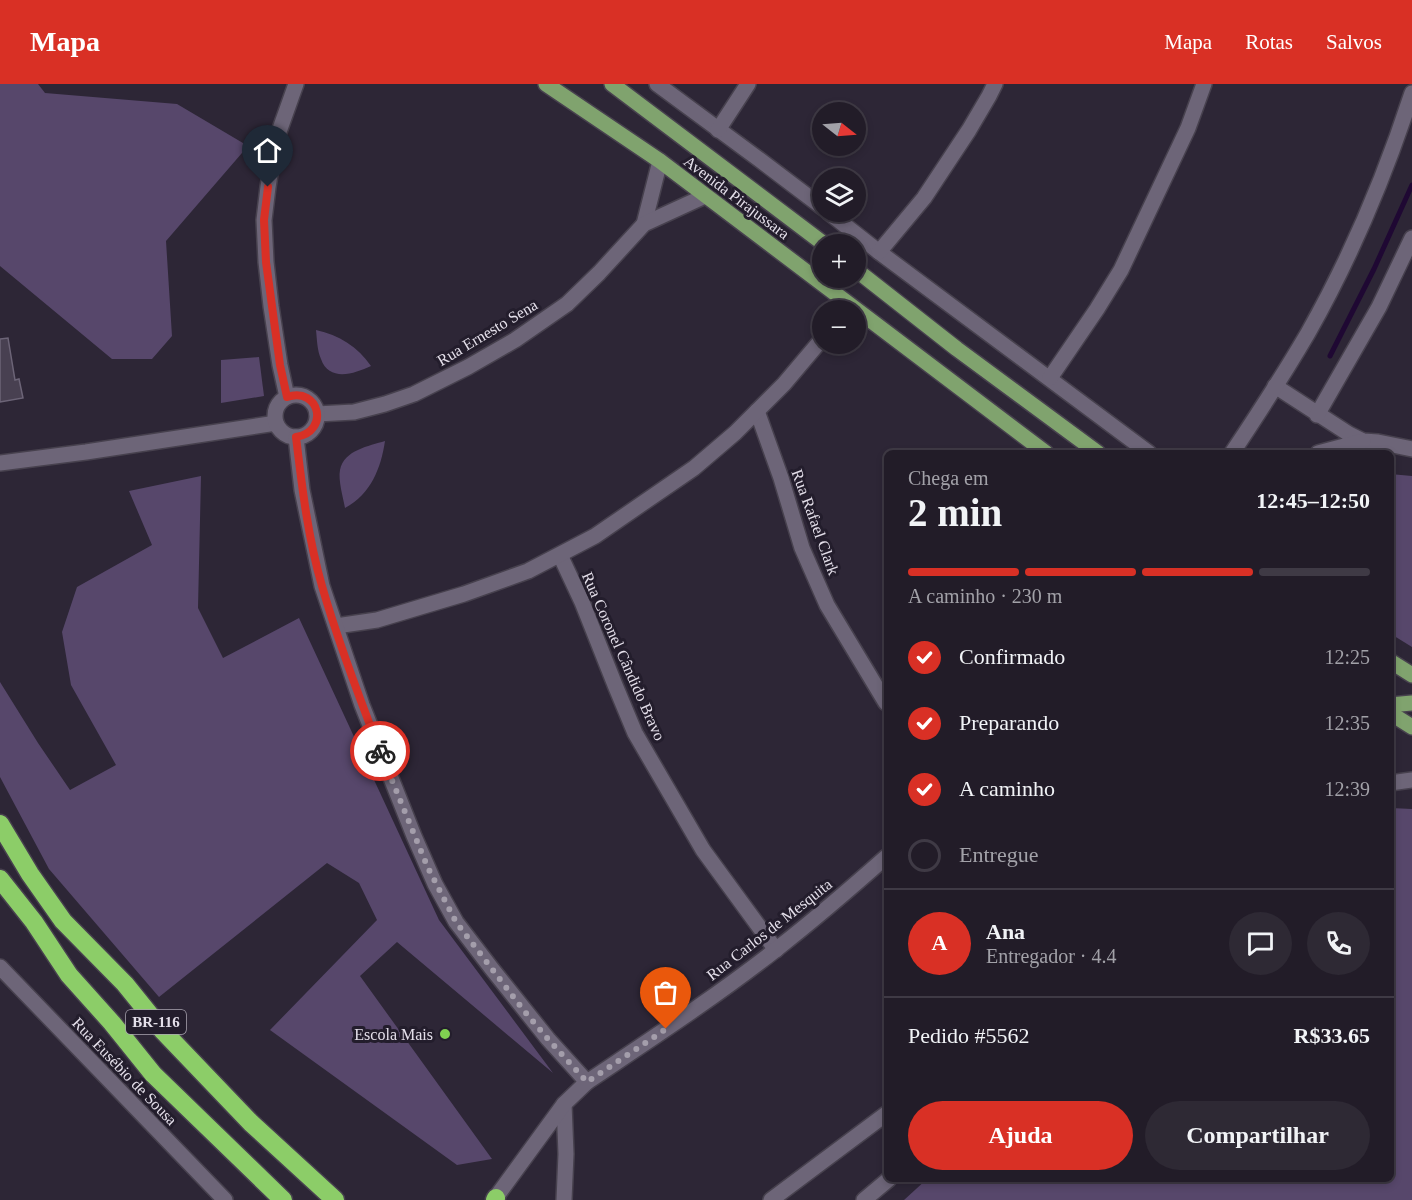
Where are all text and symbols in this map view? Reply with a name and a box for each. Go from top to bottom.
text: Mapa [30,26,100,57]
text: Mapa [1164,30,1212,54]
text: Rotas [1245,30,1293,54]
text: Salvos [1326,30,1382,54]
north arrow [812,102,866,156]
map controls [812,102,866,354]
pin [242,125,293,187]
icon: home [251,134,284,167]
street label: Avenida Pirajussara [680,152,793,243]
button: layers [812,168,866,222]
button: + [812,234,866,288]
street label: Rua Ernesto Sena [434,296,540,369]
button: − [812,300,866,354]
street label: Rua Rafael Clark [789,467,843,577]
text: Chega em [908,467,989,489]
text: 12:45–12:50 [1256,488,1370,513]
text: 2 min [908,491,1002,534]
street label: Rua Coronel Cândido Bravo [579,569,668,743]
text: A caminho · 230 m [908,585,1062,607]
icon: check [908,641,941,674]
text: Confirmado [959,644,1065,669]
text: 12:25 [1324,646,1370,668]
icon: check [908,707,941,740]
text: Preparando [959,710,1059,735]
text: 12:35 [1324,712,1370,734]
courier [350,721,410,781]
icon: bike [364,735,397,768]
icon: check [908,773,941,806]
text: A caminho [959,776,1055,801]
text: 12:39 [1324,778,1370,800]
text: Entregue [959,842,1038,867]
street label: Rua Carlos de Mesquita [703,875,836,984]
button: chat [1229,912,1292,975]
button: phone [1307,912,1370,975]
text: Ana [986,919,1025,944]
text: A [932,930,947,955]
text: Entregador · 4.4 [986,945,1117,967]
pin [640,967,691,1029]
icon: bag [649,976,682,1009]
road number: BR-116 [126,1010,186,1034]
street label: Rua Eusébio de Sousa [69,1014,180,1129]
text: Pedido #5562 [908,1023,1030,1048]
text: R$33.65 [1294,1023,1370,1048]
place label: Escola Mais [354,1026,433,1043]
marker: Escola Mais [438,1027,452,1041]
button: Ajuda [908,1101,1133,1170]
button: Compartilhar [1145,1101,1370,1170]

